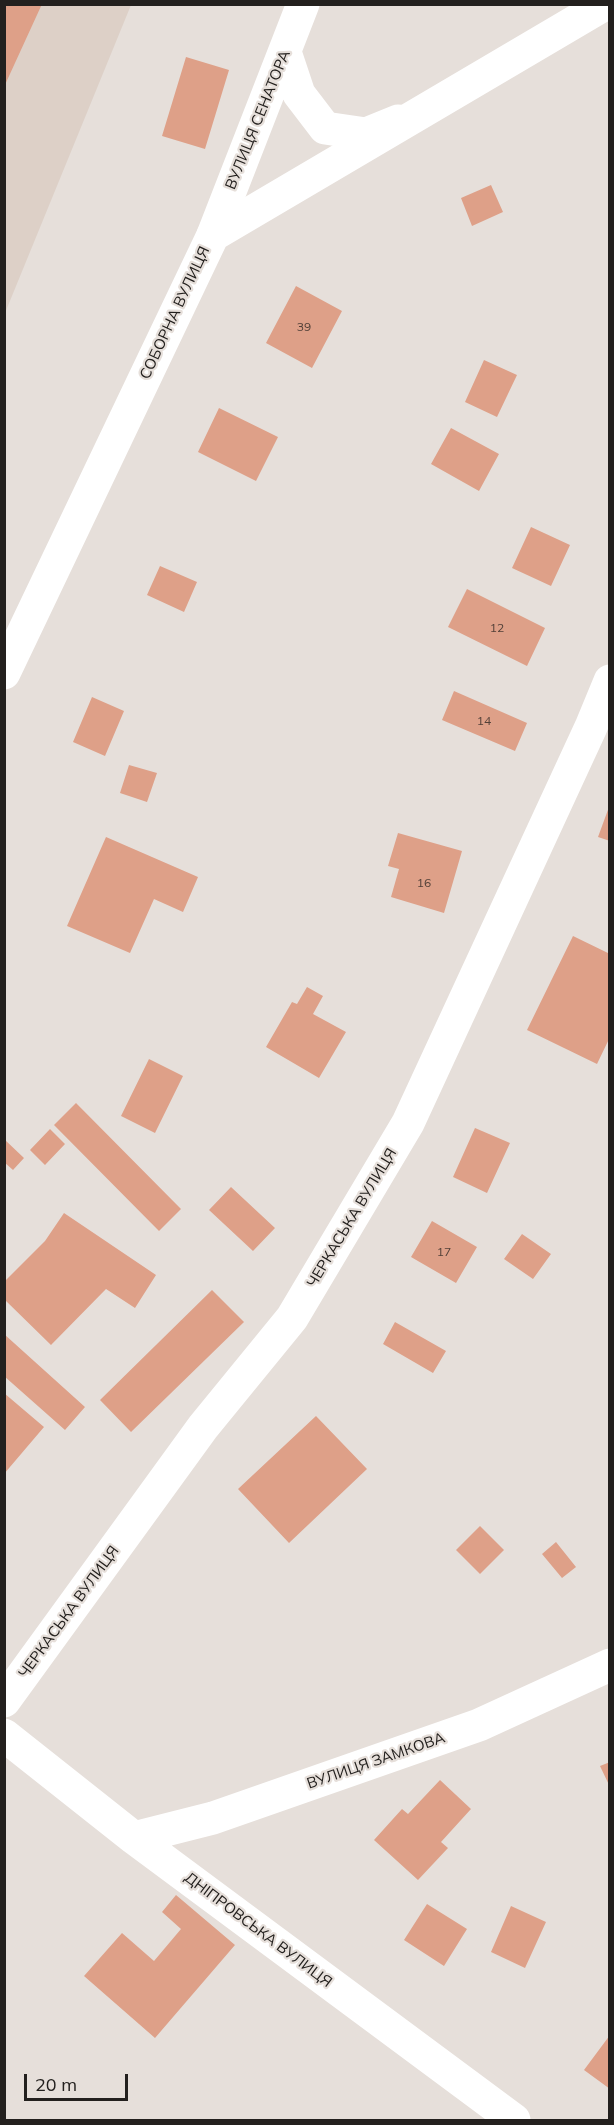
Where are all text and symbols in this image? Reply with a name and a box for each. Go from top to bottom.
street label: ВУЛИЦЯ СЕНАТОРА [222,48,294,192]
street label: СОБОРНА ВУЛИЦЯ [136,244,214,382]
house number: 39 [297,320,311,334]
house number: 12 [490,621,504,635]
house number: 14 [477,714,491,728]
house number: 16 [417,876,431,890]
street label: ЧЕРКАСЬКА ВУЛИЦЯ [303,1145,401,1291]
house number: 17 [437,1245,451,1259]
street label: ЧЕРКАСЬКА ВУЛИЦЯ [15,1542,123,1682]
street label: ВУЛИЦЯ ЗАМКОВА [305,1729,447,1793]
street label: ДНІПРОВСЬКА ВУЛИЦЯ [181,1869,335,1991]
scale bar [27,2062,130,2100]
text: 20 m [35,2073,77,2096]

